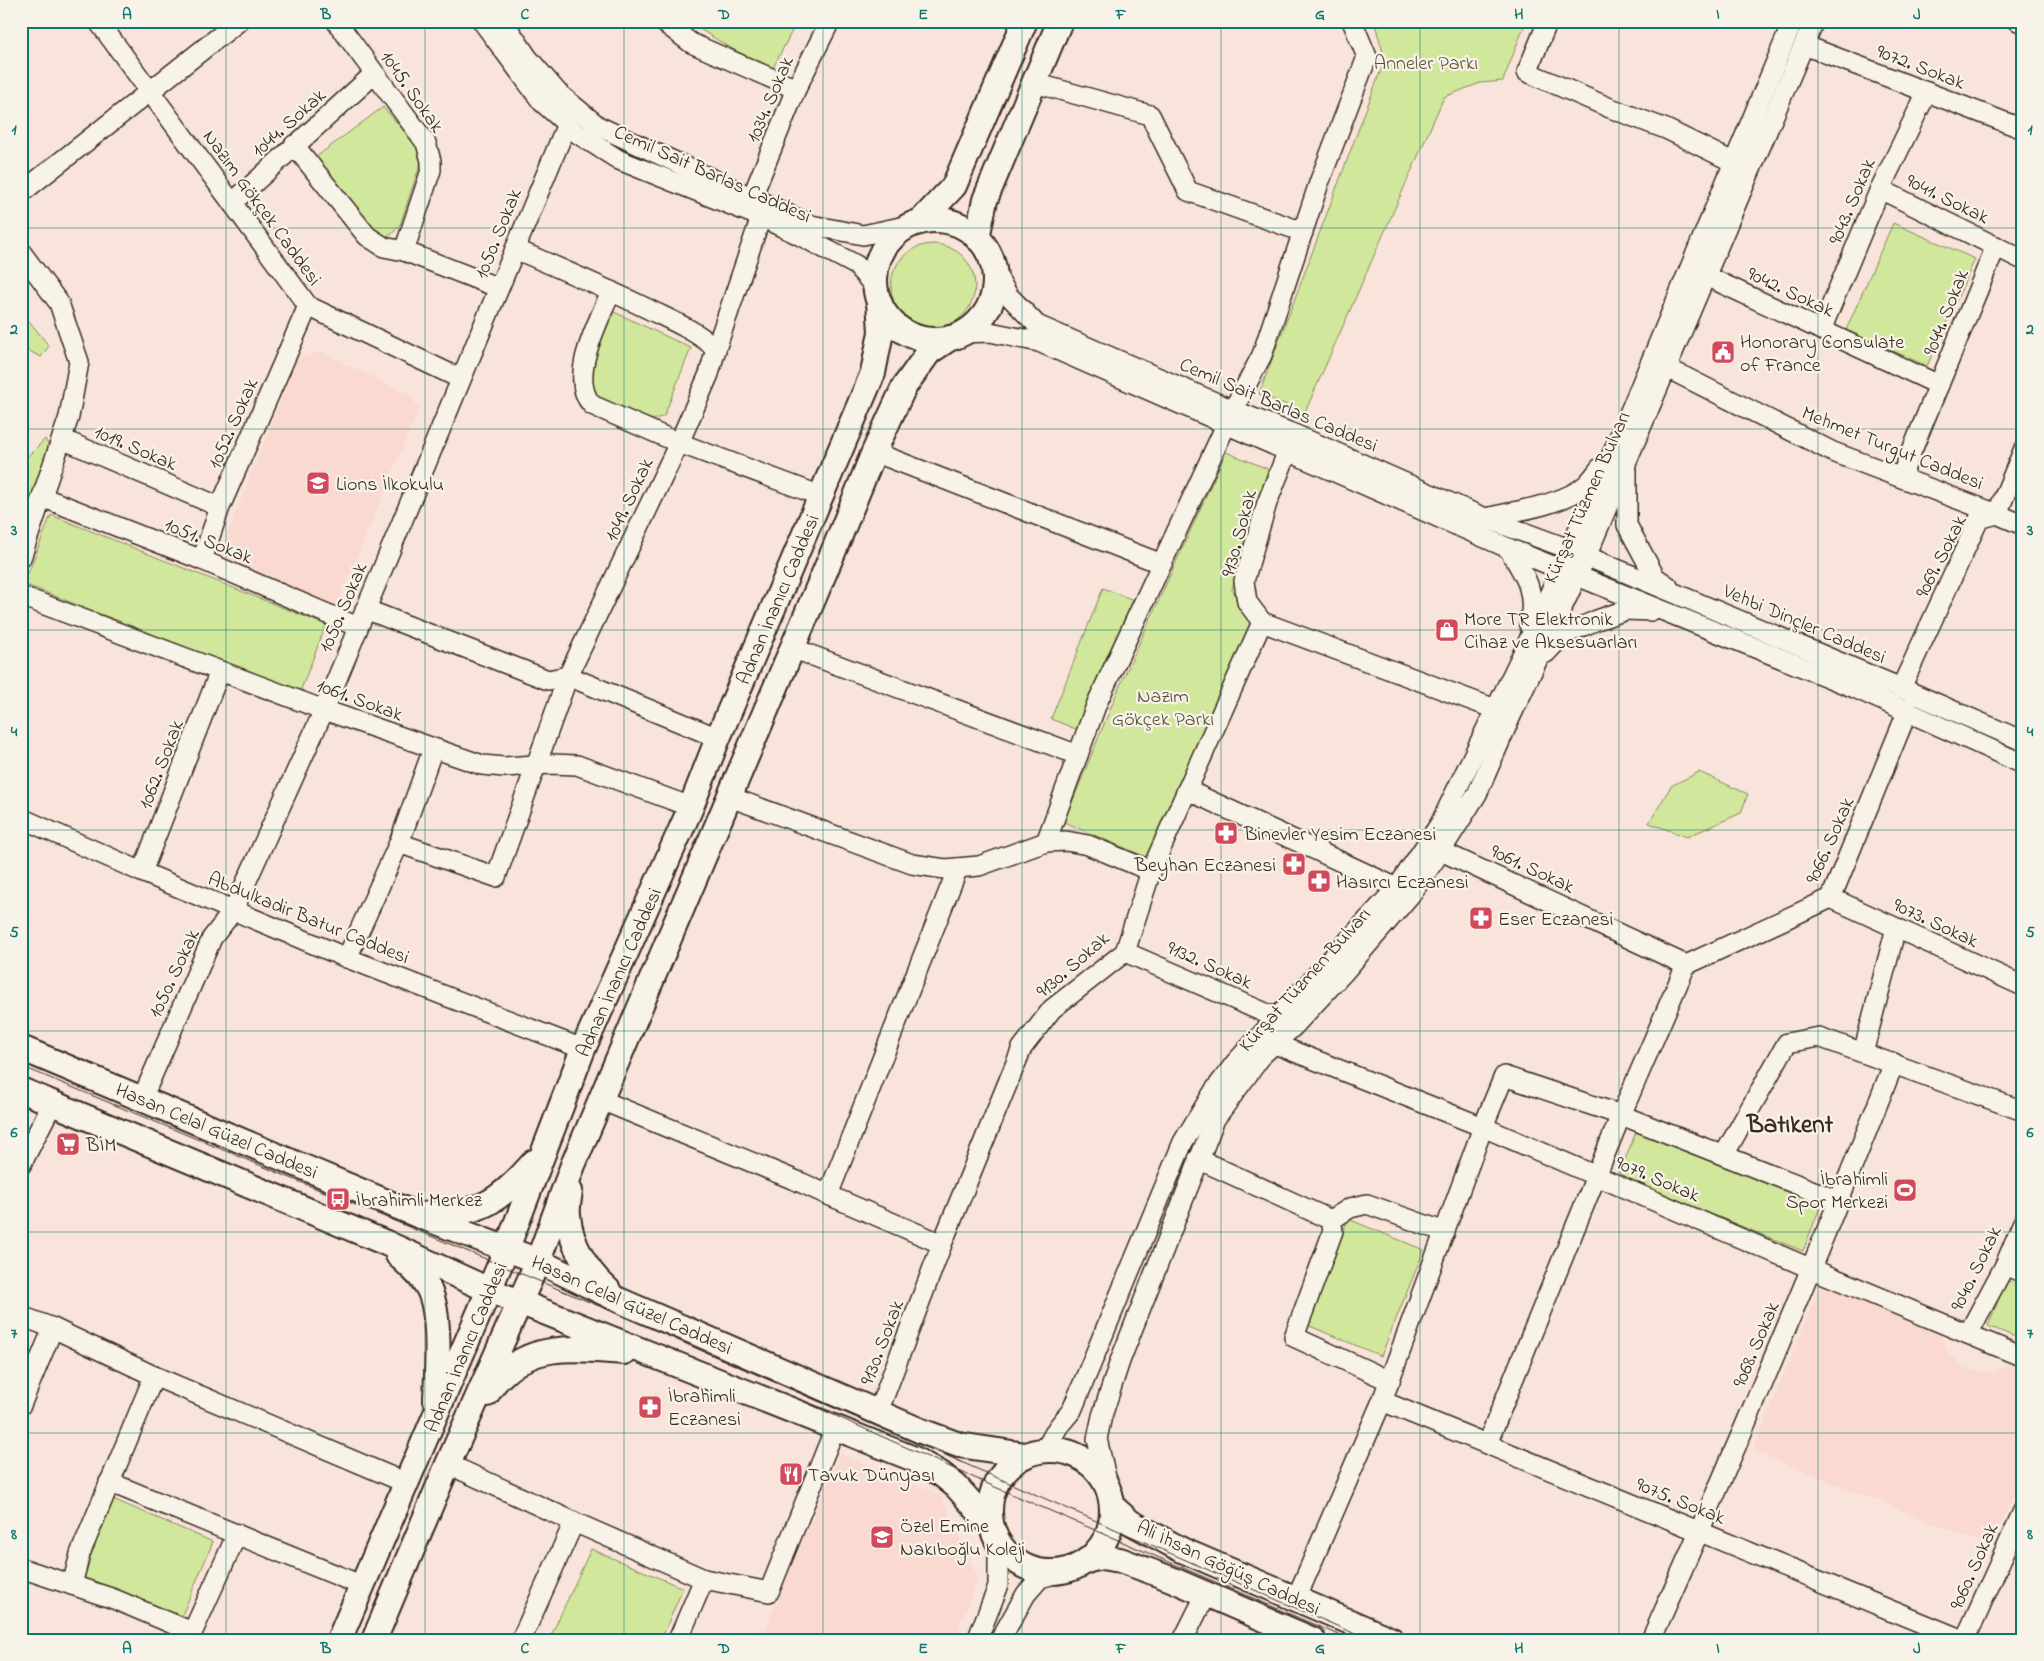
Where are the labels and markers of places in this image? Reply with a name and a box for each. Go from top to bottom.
place label: Honorary Consulate of France [1740,329,1904,381]
public building icon: Honorary Consulate of France [1710,339,1736,365]
school or university icon: Lions İlkokulu [305,470,331,496]
place label: Lions İlkokulu [336,471,444,500]
place label: More TR Elektronik Cihaz ve Aksesuarları [1464,606,1637,658]
shop icon: More TR Elektronik Cihaz ve Aksesuarları [1434,617,1460,643]
pharmacy icon: Binevler Yesim Eczanesi [1213,820,1239,846]
place label: Binevler Yesim Eczanesi [1243,821,1436,850]
pharmacy icon: Beyhan Eczanesi [1281,851,1307,877]
place label: Beyhan Eczanesi [1134,852,1276,881]
pharmacy icon: Hasırcı Eczanesi [1306,868,1332,894]
place label: Hasırcı Eczanesi [1336,869,1469,898]
pharmacy icon: Eser Eczanesi [1468,905,1494,931]
place label: Eser Eczanesi [1498,906,1613,935]
supermarket icon: BİM [55,1131,81,1157]
place label: BİM [85,1132,116,1161]
place label: İbrahimli Spor Merkezi [1786,1166,1888,1218]
sports icon: İbrahimli Spor Merkezi [1892,1177,1918,1203]
bus stop icon: İbrahimli Merkez [325,1186,351,1212]
place label: İbrahimli Merkez [356,1187,483,1216]
place label: İbrahimli Eczanesi [668,1383,741,1435]
pharmacy icon: İbrahimli Eczanesi [637,1394,663,1420]
restaurant icon: Tavuk Dünyası [778,1461,804,1487]
place label: Tavuk Dünyası [808,1462,935,1491]
place label: Özel Emine Nakıboğlu Koleji [900,1513,1025,1566]
school or university icon: Özel Emine Nakıboğlu Koleji [869,1524,895,1550]

